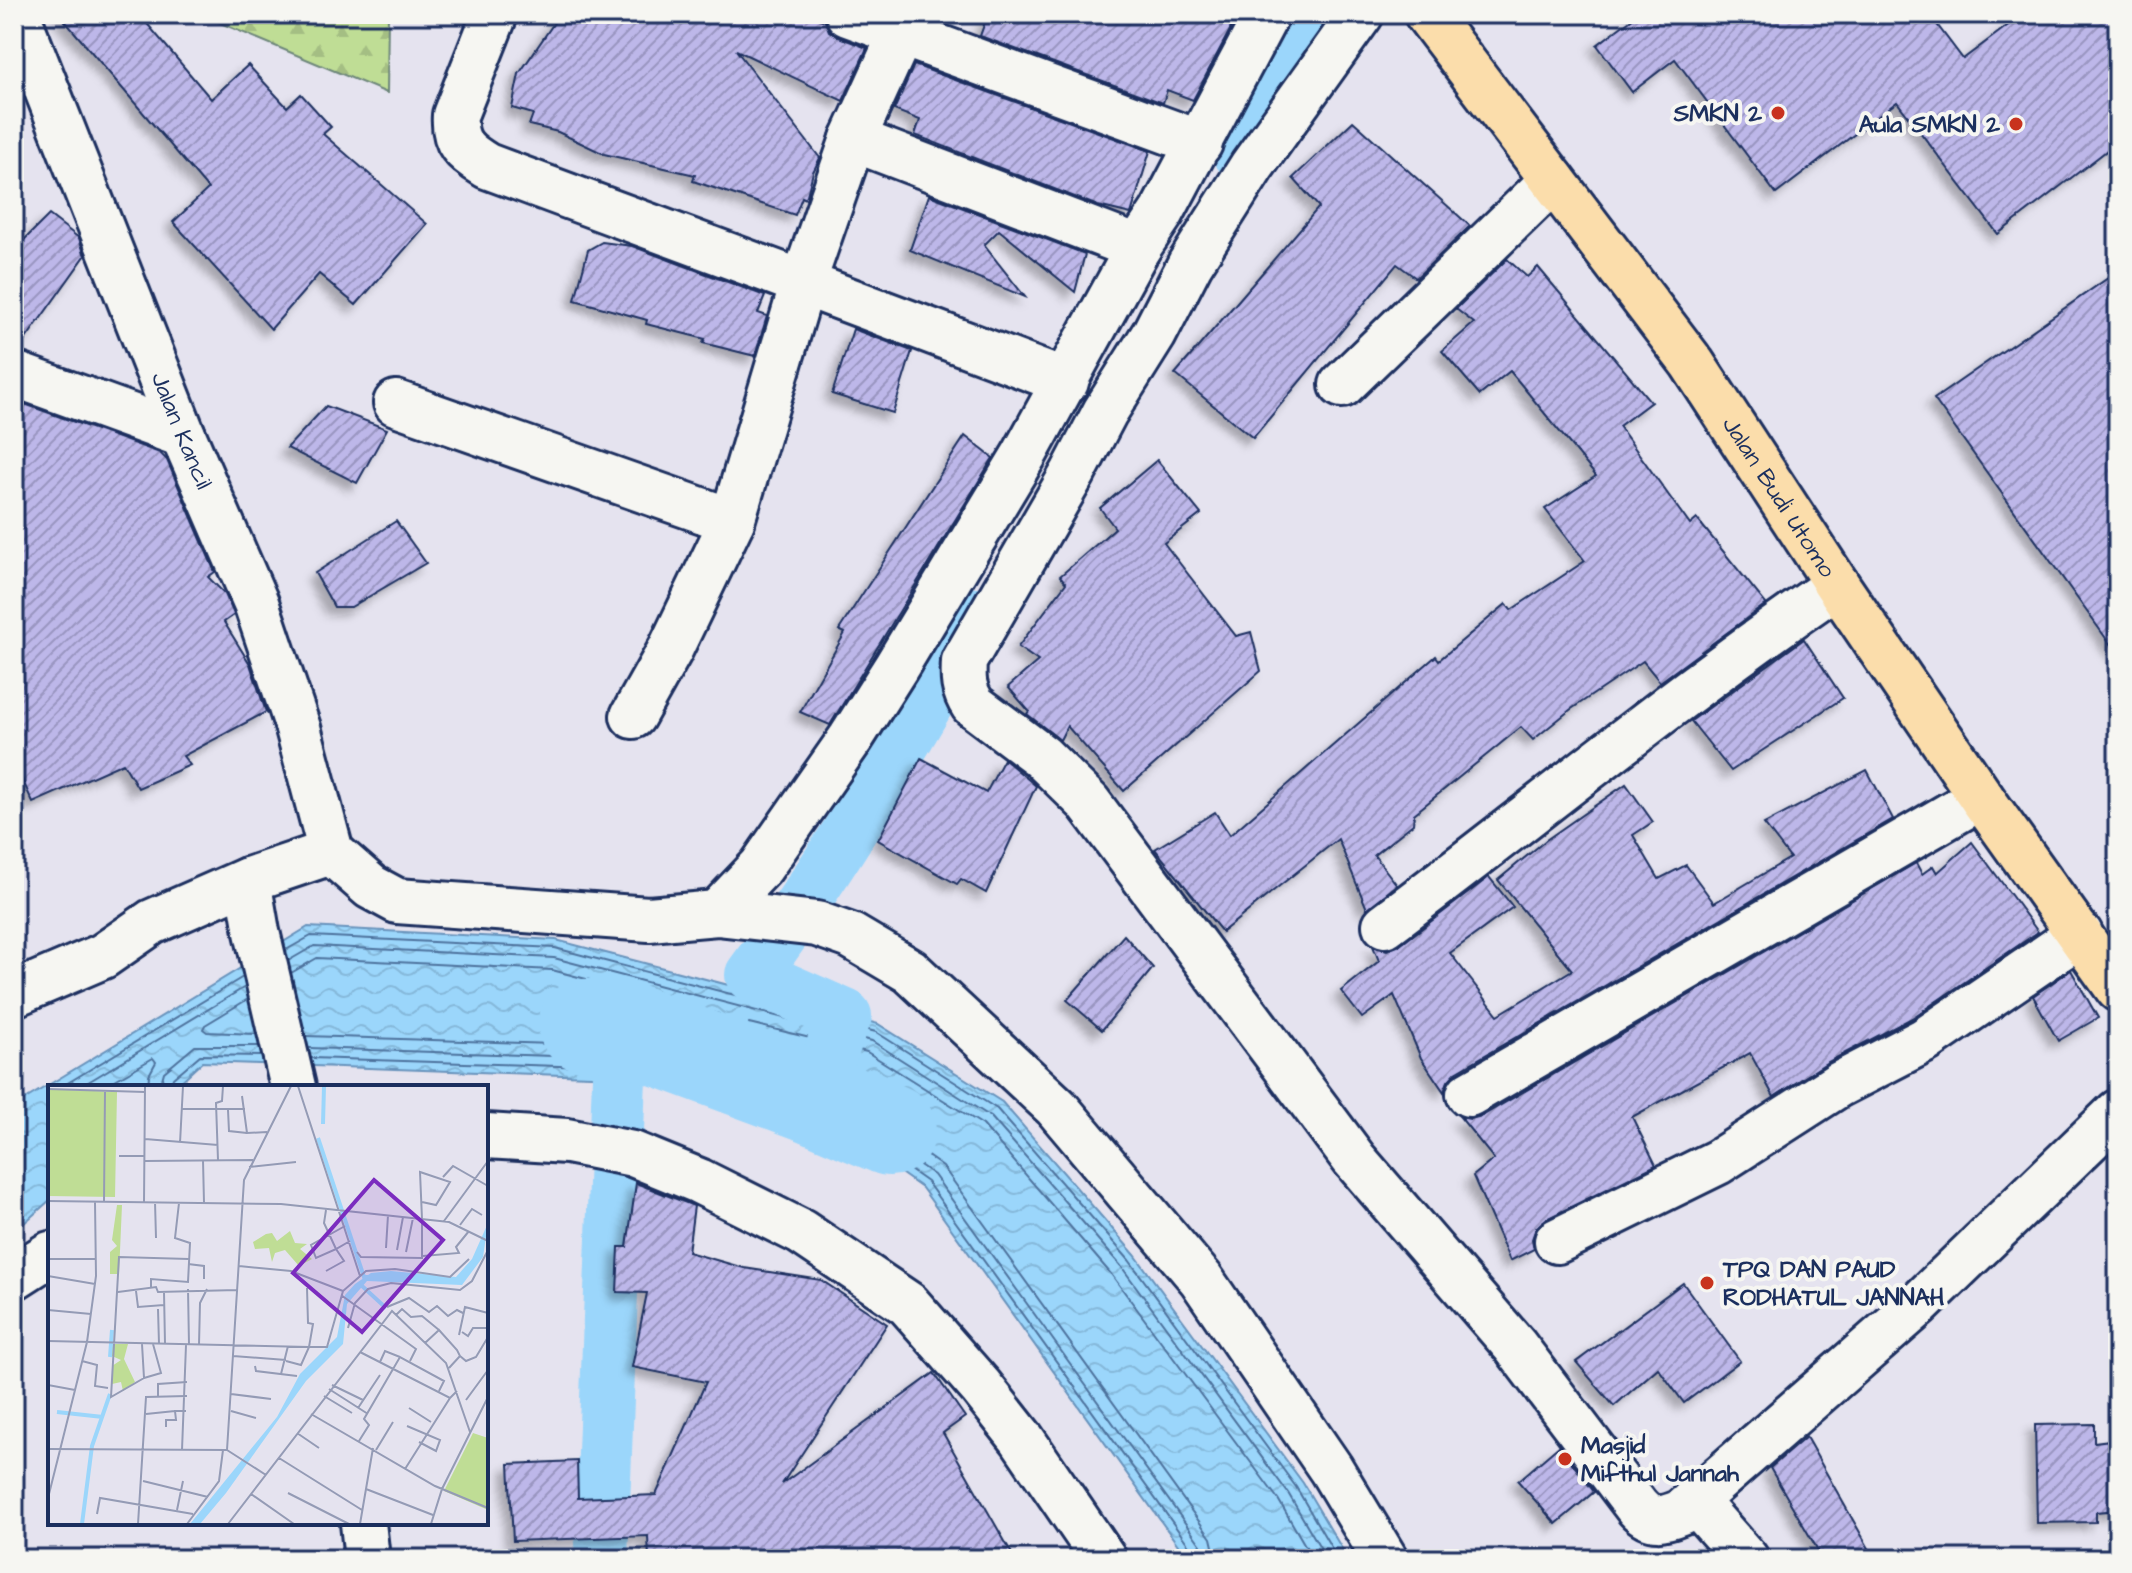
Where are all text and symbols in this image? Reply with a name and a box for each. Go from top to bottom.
place label: SMKN 2 [1673,97,1762,131]
marker: SMKN 2 [1769,104,1787,122]
place label: Aula SMKN 2 [1859,108,2000,142]
marker: Aula SMKN 2 [2007,115,2025,133]
street label: Jalan Kancil [142,367,221,495]
street label: Jalan Budi Utomo [1713,410,1844,585]
inset map [48,1085,488,1525]
place label: TPQ DAN PAUD RODHATUL JANNAH [1722,1253,1945,1315]
marker: TPQ DAN PAUD RODHATUL JANNAH [1698,1274,1716,1292]
place label: Masjid Mifthul Jannah [1581,1429,1740,1491]
marker: Masjid Mifthul Jannah [1556,1450,1574,1468]

